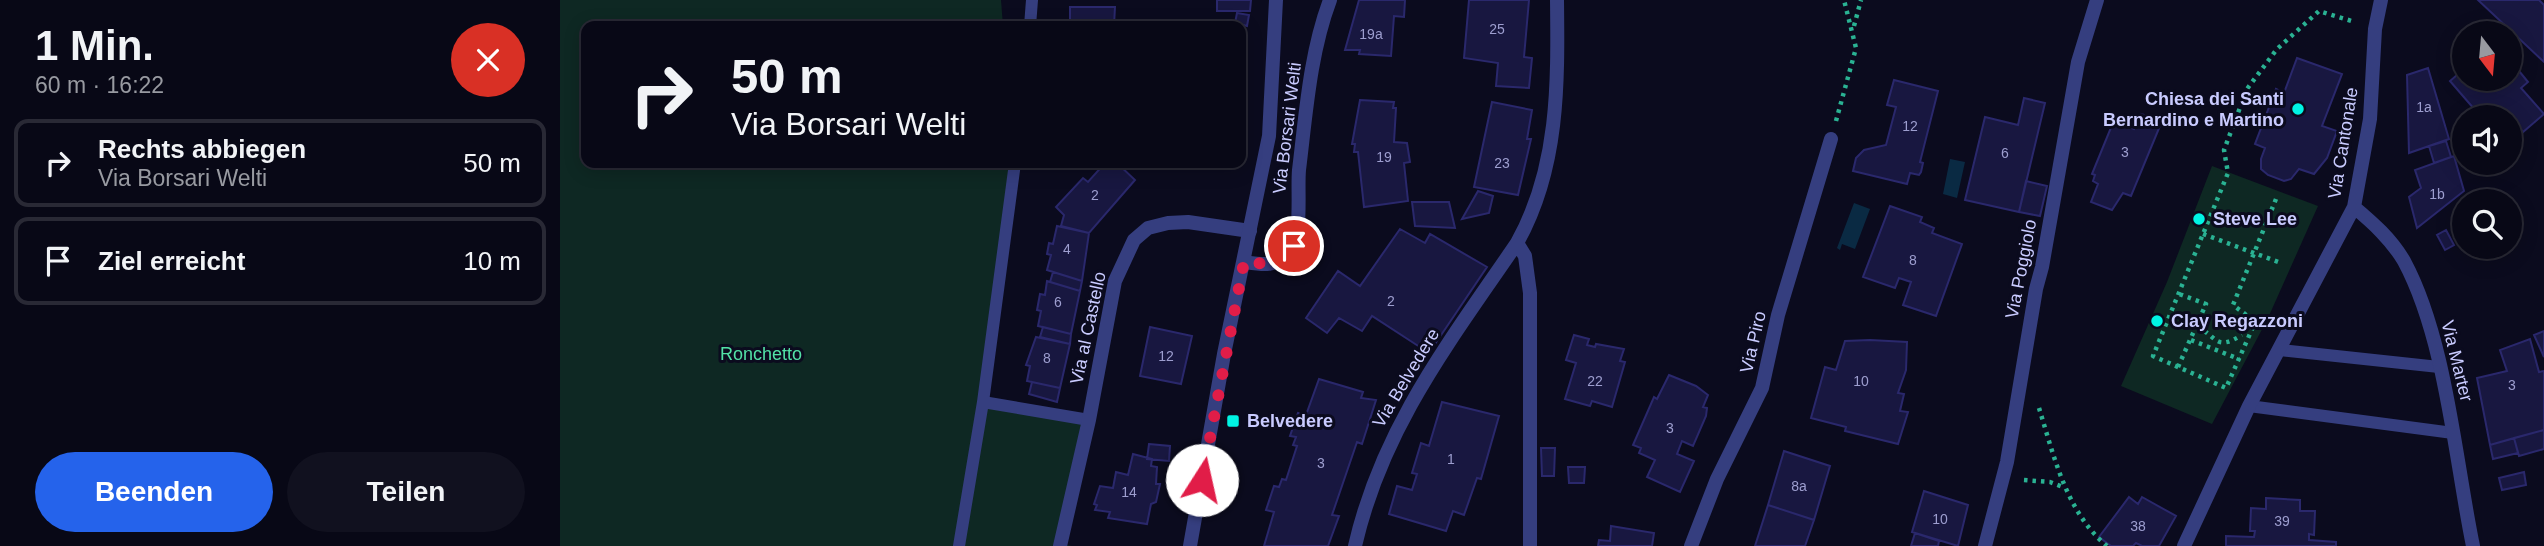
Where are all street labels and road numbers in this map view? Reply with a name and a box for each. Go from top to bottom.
street label: Via Borsari Welti [1269,61,1305,195]
street label: Via Cantonale [2324,86,2362,200]
street label: Via Poggiolo [2002,218,2040,320]
street label: Via al Castello [1066,270,1110,386]
street label: Via Piro [1736,309,1770,375]
street label: Via Marter [2437,318,2477,404]
street label: Via Belvedere [1369,325,1443,431]

